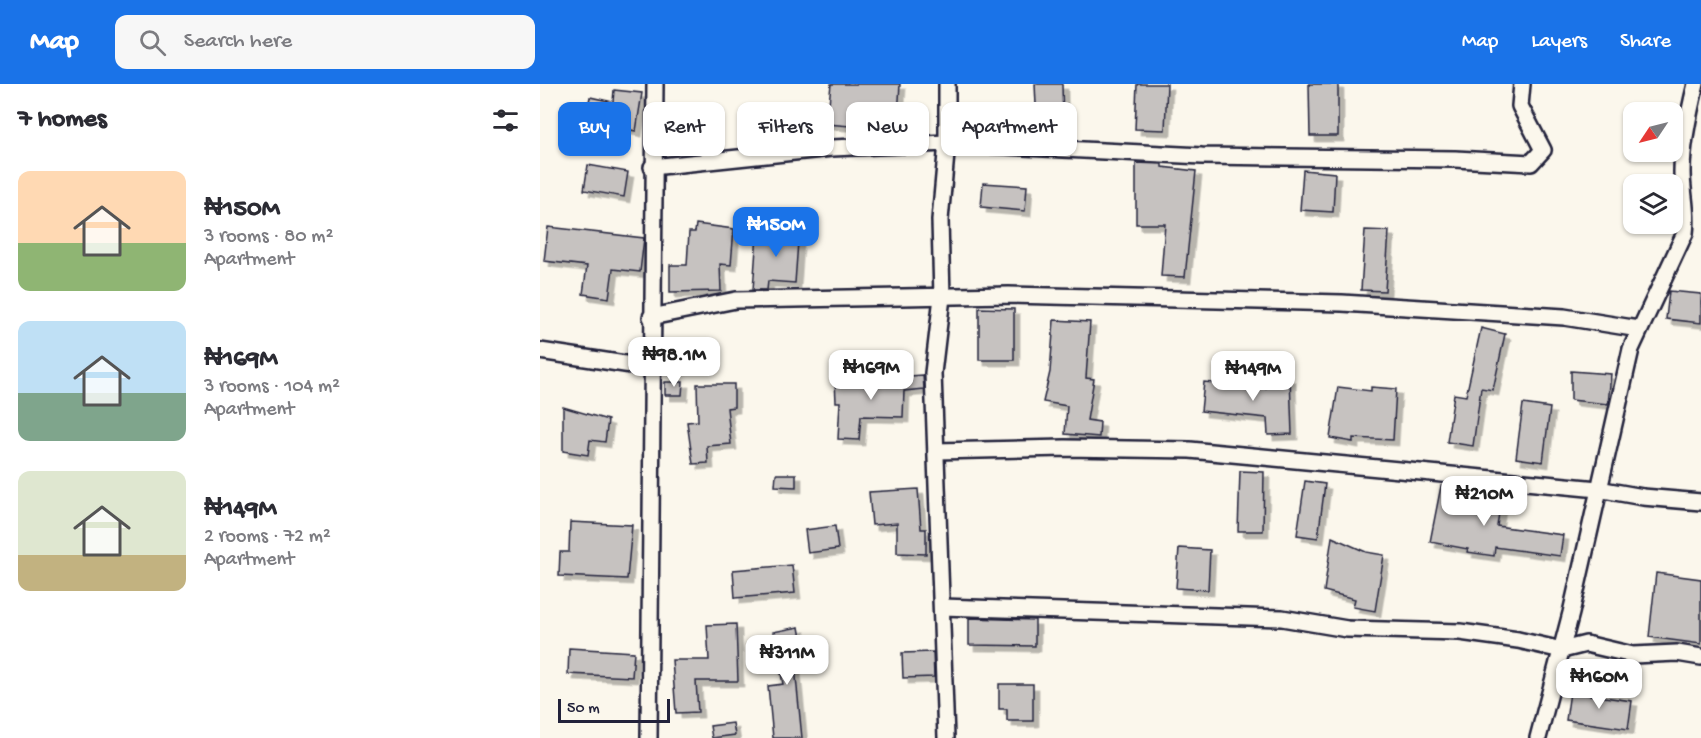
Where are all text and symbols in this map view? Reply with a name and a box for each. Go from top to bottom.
search box [115,15,535,69]
text: Map [30,26,79,59]
icon: search [136,26,169,59]
text: Search here [184,29,292,55]
text: Map [1462,30,1498,55]
text: Layers [1531,30,1587,55]
text: Share [1620,30,1671,55]
chip: Buy [558,102,631,156]
chip: Rent [643,102,725,156]
chip: Filters [737,102,834,156]
chip: New [846,102,929,156]
chip: Apartment [941,102,1077,156]
north arrow [1623,102,1683,162]
map controls [1623,102,1683,234]
icon: filters [489,104,522,137]
text: 7 homes [18,105,107,136]
button: layers [1623,174,1683,234]
icon: home [66,195,138,267]
text: ₦150M [204,195,280,226]
pin: ₦150M [734,207,818,258]
text: ₦150M [747,215,805,238]
text: 3 rooms · 80 m² [204,226,333,249]
text: Apartment [204,249,294,272]
pin: ₦98.1M [625,337,723,388]
icon: home [66,345,138,417]
text: ₦169M [204,345,278,376]
text: ₦98.1M [642,345,706,368]
pin: ₦169M [829,350,913,401]
pin: ₦149M [1211,351,1295,402]
text: ₦169M [843,358,899,381]
text: ₦149M [1225,359,1281,382]
text: 3 rooms · 104 m² [204,376,340,399]
text: Apartment [204,399,294,422]
pin: ₦210M [1442,476,1526,527]
text: ₦210M [1455,484,1513,507]
icon: home [66,495,138,567]
text: ₦149M [204,495,277,526]
text: 2 rooms · 72 m² [204,526,331,549]
text: Apartment [204,549,294,572]
pin: ₦311M [745,635,829,686]
text: ₦311M [760,643,814,666]
pin: ₦160M [1557,659,1641,710]
text: ₦160M [1570,667,1628,690]
scale bar [558,696,670,724]
text: 50 m [567,700,600,719]

